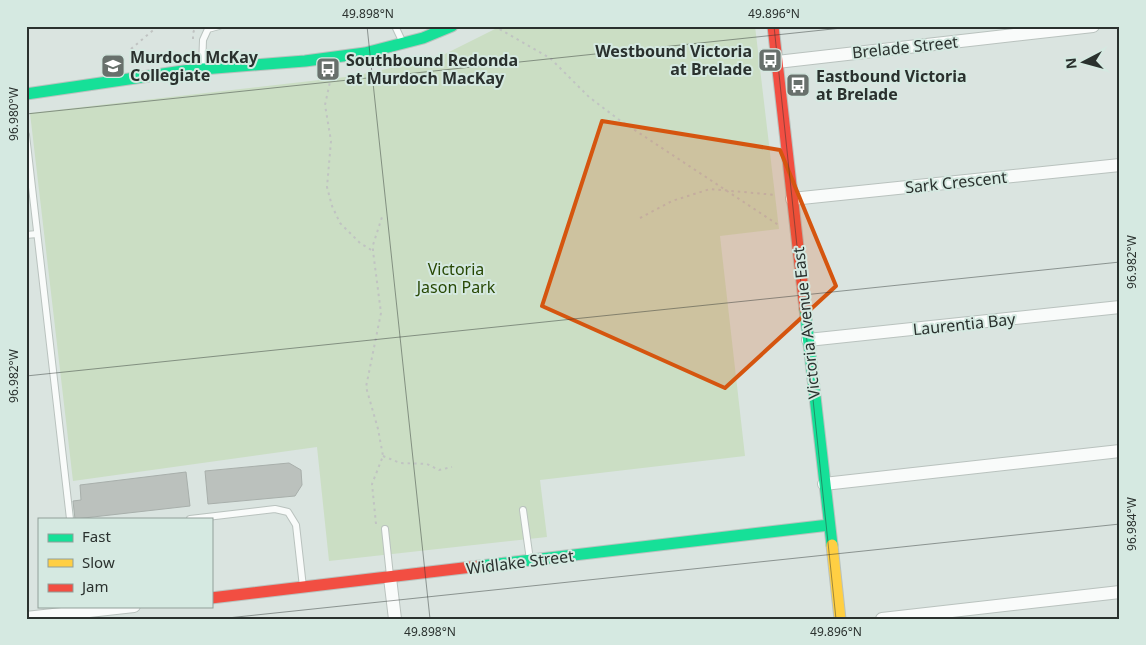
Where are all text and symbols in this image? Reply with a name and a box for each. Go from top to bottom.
text: 49.898°N [342,5,394,22]
text: 49.896°N [748,5,800,22]
street label: Brelade Street [851,30,959,64]
north arrow [1058,38,1108,88]
place label: Westbound Victoria at Brelade [595,40,752,80]
place label: Murdoch McKay Collegiate [130,46,259,86]
bus stop icon: Westbound Victoria at Brelade [757,47,783,73]
place label: Southbound Redonda at Murdoch MacKay [346,49,518,89]
school or university icon: Murdoch McKay Collegiate [100,53,126,79]
bus stop icon: Southbound Redonda at Murdoch MacKay [315,56,341,82]
text: N [1061,57,1081,70]
place label: Eastbound Victoria at Brelade [816,65,967,105]
bus stop icon: Eastbound Victoria at Brelade [785,72,811,98]
text: 96.980°W [5,87,22,141]
street label: Sark Crescent [904,166,1008,198]
text: 96.982°W [1123,235,1140,289]
street label: Victoria Avenue East [787,246,825,400]
park label: Victoria Jason Park [415,258,496,298]
street label: Laurentia Bay [912,308,1017,340]
text: 96.982°W [5,349,22,403]
text: 96.984°W [1123,497,1140,551]
legend [38,518,212,608]
text: Fast [82,526,111,546]
street label: Widlake Street [465,544,575,580]
text: Slow [82,552,115,572]
text: Jam [80,576,109,596]
text: 49.898°N [404,623,456,640]
text: 49.896°N [810,623,862,640]

